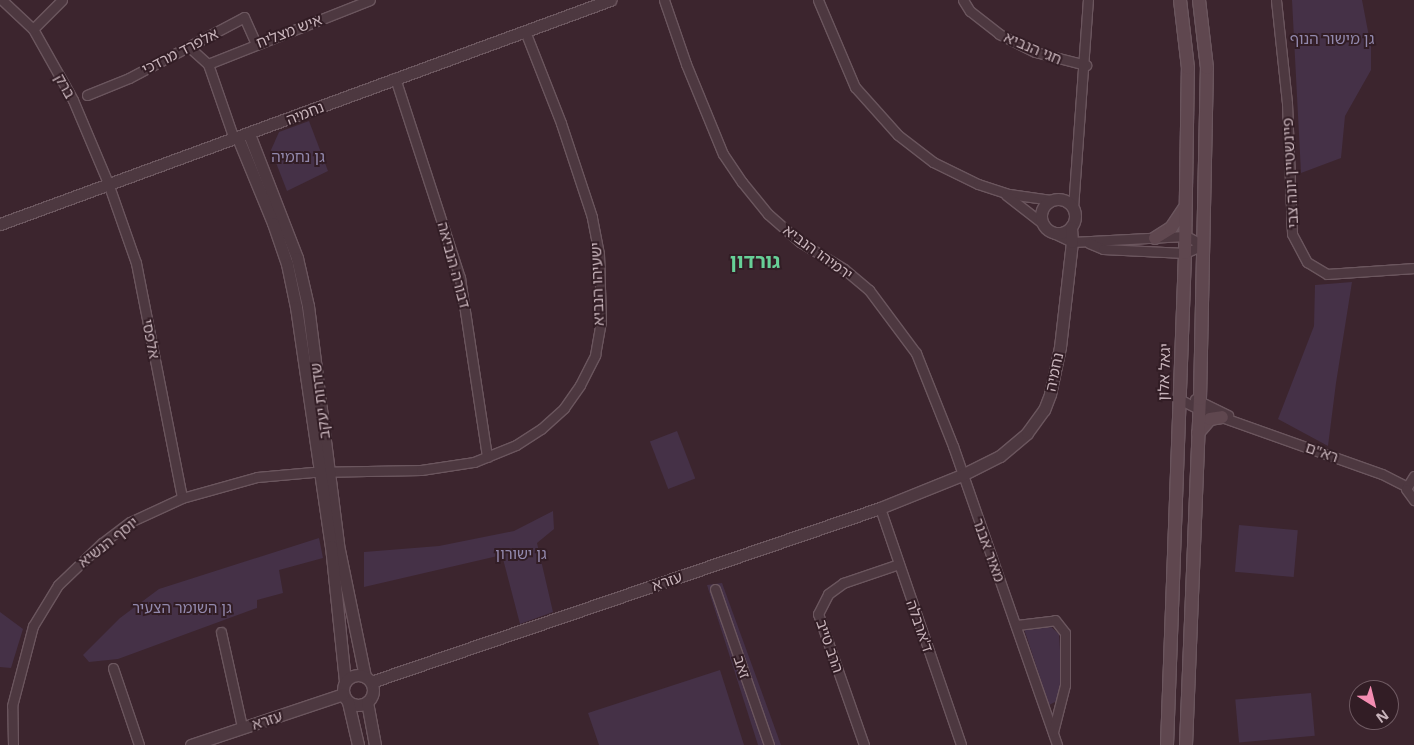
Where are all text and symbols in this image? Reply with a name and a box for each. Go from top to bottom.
street label: איש מצליח [254,10,324,52]
street label: אלפרד מרדכי [139,24,221,78]
street label: חגי הנביא [1001,28,1065,68]
park label: גן מישור הנוף [1290,30,1374,48]
street label: ברק [51,71,79,101]
street label: נחמיה [284,98,326,128]
street label: פיינשטיין יונה צבי [1278,117,1302,229]
park label: גן נחמיה [271,148,325,166]
street label: דבורה הנביאה [434,220,474,310]
street label: ירמיהו הנביא [780,221,856,283]
street label: ישעיהו הנביא [587,242,607,326]
district label: גורדון [730,248,780,272]
street label: אלפסי [138,318,164,360]
street label: יגאל אלון [1154,343,1174,401]
street label: נחמיה [1041,351,1067,393]
street label: שדרות יעקב [306,362,334,440]
street label: רא"ם [1303,438,1341,466]
street label: יוסף הנשיא [74,513,142,571]
street label: מאיר אבנר [969,516,1009,584]
park label: גן ישורון [495,545,547,563]
street label: עזרא [649,567,685,595]
street label: ד'ארבלה [903,598,937,654]
park label: גן השומר הצעיר [132,599,232,617]
street label: הרב טייב [813,617,847,675]
street label: זאב [730,653,754,681]
north arrow [1349,680,1399,730]
text: N [1372,706,1393,728]
street label: עזרא [249,707,285,733]

